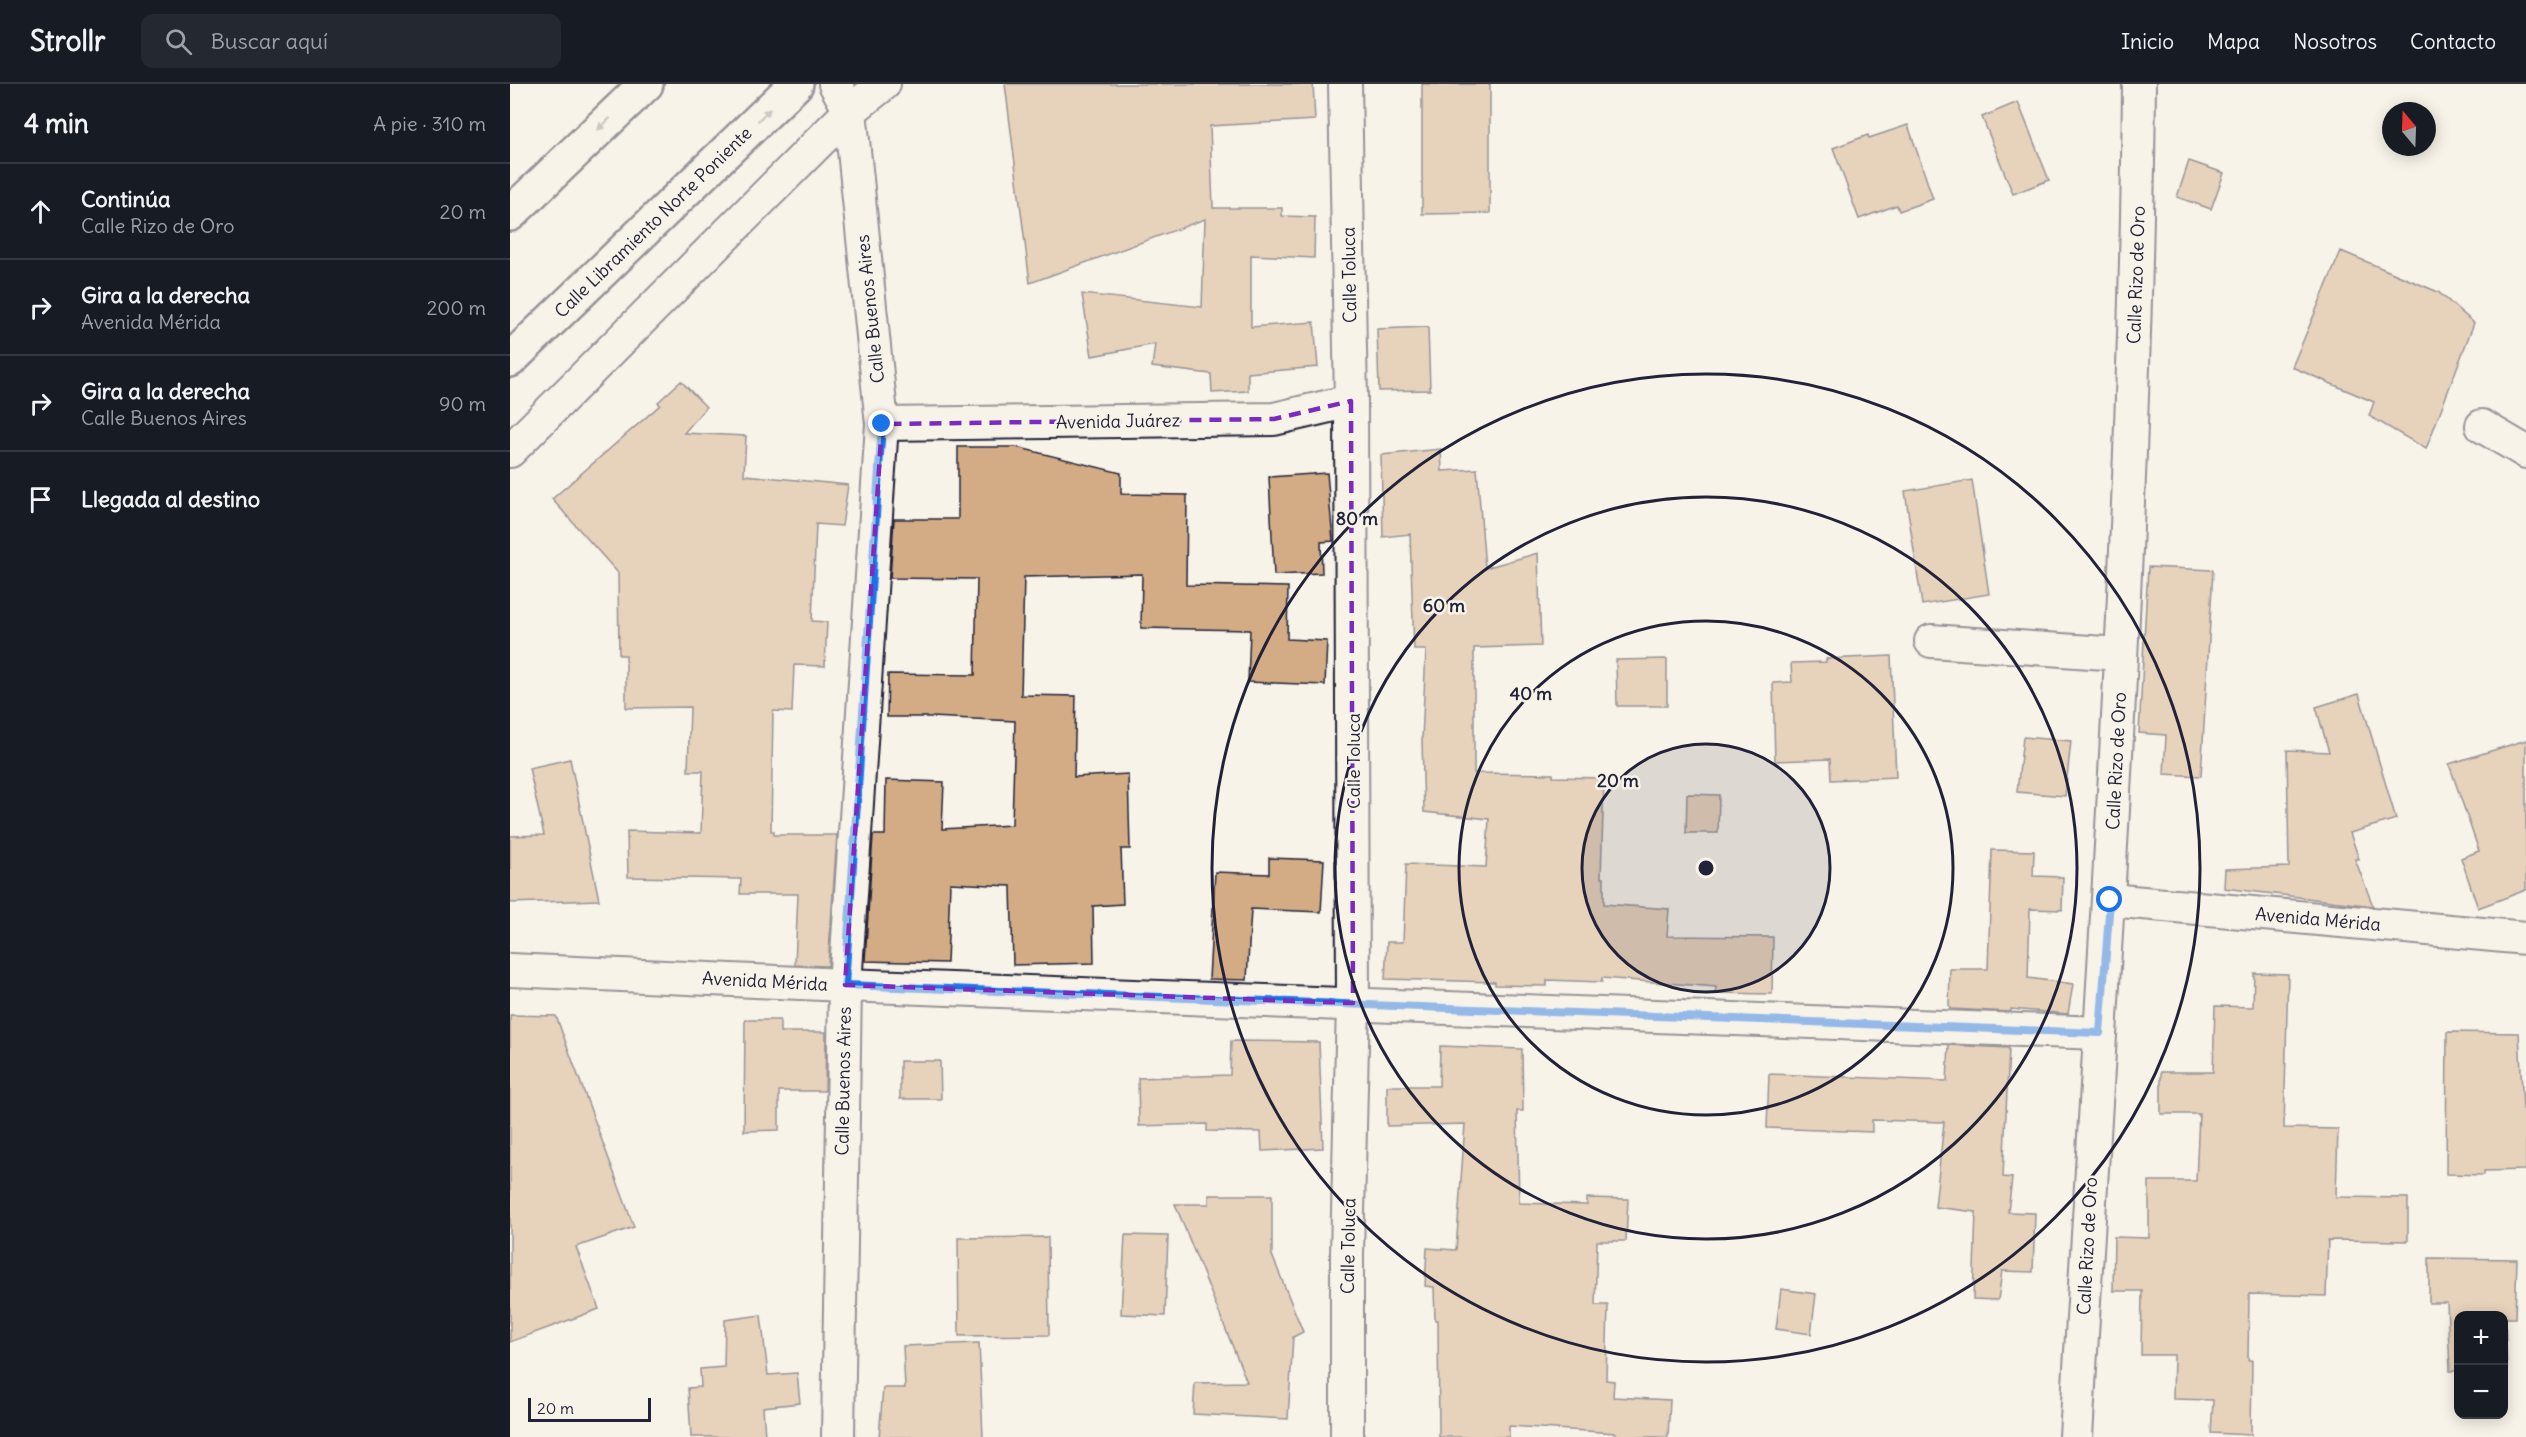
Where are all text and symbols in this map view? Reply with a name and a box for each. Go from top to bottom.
search box [141,14,561,68]
text: Strollr [30,23,105,59]
icon: search [162,25,195,58]
text: Buscar aquí [210,27,328,55]
text: Inicio [2121,28,2174,55]
text: Mapa [2207,28,2260,55]
text: Nosotros [2293,28,2377,55]
text: Contacto [2410,28,2496,55]
north arrow [2382,102,2436,156]
text: 4 min [24,107,89,140]
one-way arrow [756,109,771,122]
text: A pie · 310 m [373,111,486,136]
one-way arrow [597,117,611,131]
street label: Calle Libramiento Norte Poniente [549,121,757,323]
text: Continúa [81,185,170,213]
icon: ahead [24,195,57,228]
text: 20 m [440,199,486,224]
street label: Calle Rizo de Oro [2122,206,2150,344]
text: Calle Rizo de Oro [81,213,234,238]
street label: Calle Toluca [1337,227,1361,323]
street label: Calle Buenos Aires [851,234,889,384]
text: Gira a la derecha [81,281,250,309]
icon: right [24,291,57,324]
text: 200 m [426,295,486,320]
text: Avenida Mérida [81,309,221,334]
text: Gira a la derecha [81,377,250,405]
icon: right [24,387,57,420]
text: 90 m [439,391,486,416]
text: Calle Buenos Aires [81,405,247,430]
street label: Avenida Juárez [1056,408,1181,434]
route end [868,410,894,436]
icon: arrive [24,483,57,516]
text: Llegada al destino [81,485,260,513]
text: 80 m [1336,507,1378,530]
text: 60 m [1423,594,1465,617]
text: 40 m [1510,682,1552,705]
street label: Calle Rizo de Oro [2101,691,2131,831]
street label: Calle Toluca [1342,713,1365,809]
text: 20 m [1597,769,1639,792]
centre of rings [1696,858,1716,878]
route start [2096,886,2122,912]
street label: Avenida Mérida [2254,902,2382,936]
street label: Avenida Mérida [702,966,828,996]
street label: Calle Buenos Aires [830,1006,856,1156]
street label: Calle Rizo de Oro [2072,1176,2102,1316]
street label: Calle Toluca [1336,1198,1360,1294]
map controls [2454,1311,2508,1419]
button: + [2454,1311,2508,1365]
button: − [2454,1365,2508,1419]
scale bar [528,1395,651,1422]
text: 20 m [537,1398,574,1418]

